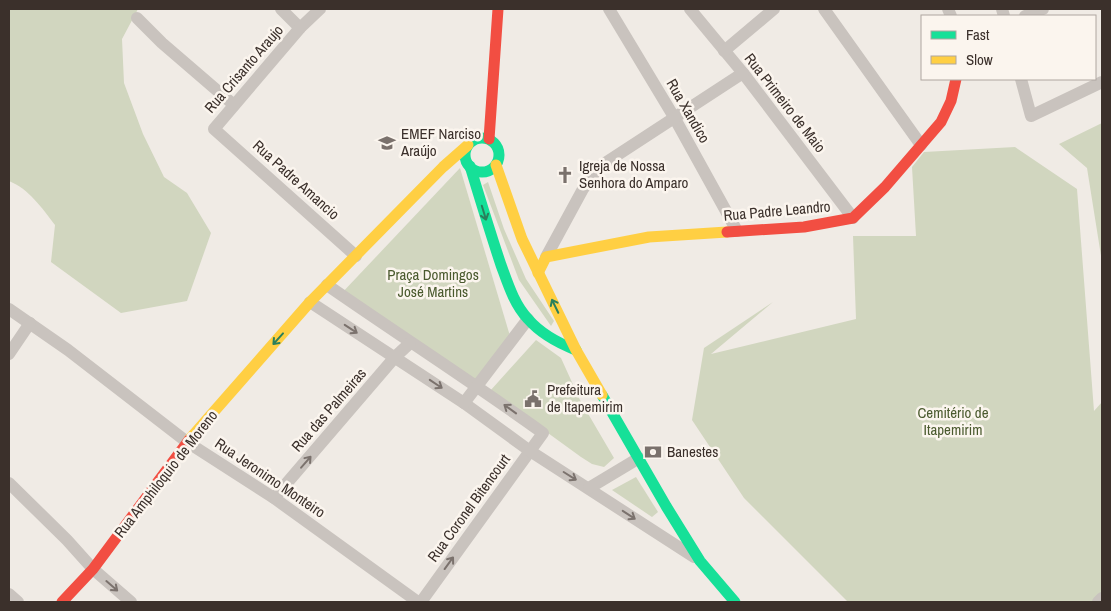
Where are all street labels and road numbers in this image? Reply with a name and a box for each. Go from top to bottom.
street label: Rua Crisanto Araujo [199,20,288,117]
street label: Rua Primeiro de Maio [740,49,831,157]
street label: Rua Xandico [662,75,715,147]
street label: Rua Padre Amancio [248,135,344,224]
street label: Rua Padre Leandro [723,195,832,226]
street label: Rua das Palmeiras [286,363,371,456]
street label: Rua Amphiloquio de Moreno [109,405,222,542]
street label: Rua Jeronimo Monteiro [211,433,330,523]
street label: Rua Coronel Bitencourt [422,449,515,566]

